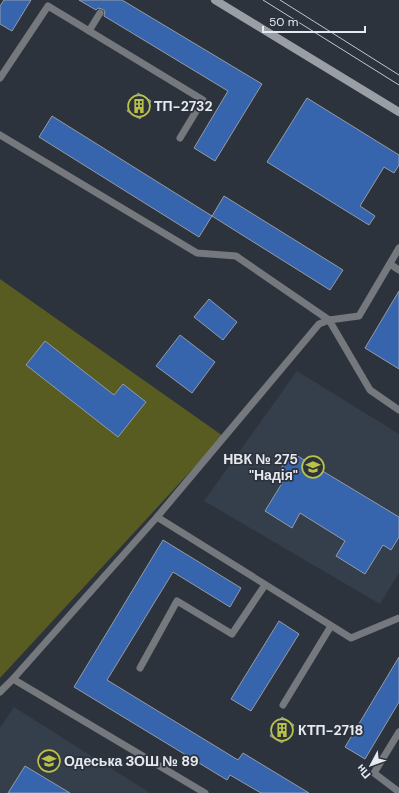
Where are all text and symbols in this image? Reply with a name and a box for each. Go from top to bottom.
scale bar [263,8,365,34]
text: 50 m [269,14,298,30]
building icon: ТП-2732 [126,93,152,119]
place label: ТП-2732 [154,97,213,115]
place label: НВК № 275 "Надія" [223,450,298,484]
school or university icon: НВК № 275 "Надія" [300,454,326,480]
building icon: КТП-2718 [269,717,295,743]
place label: КТП-2718 [298,721,363,739]
north arrow [351,745,391,785]
school or university icon: Одеська ЗОШ № 89 [36,748,62,774]
place label: Одеська ЗОШ № 89 [64,752,199,770]
text: Пн [353,761,374,782]

